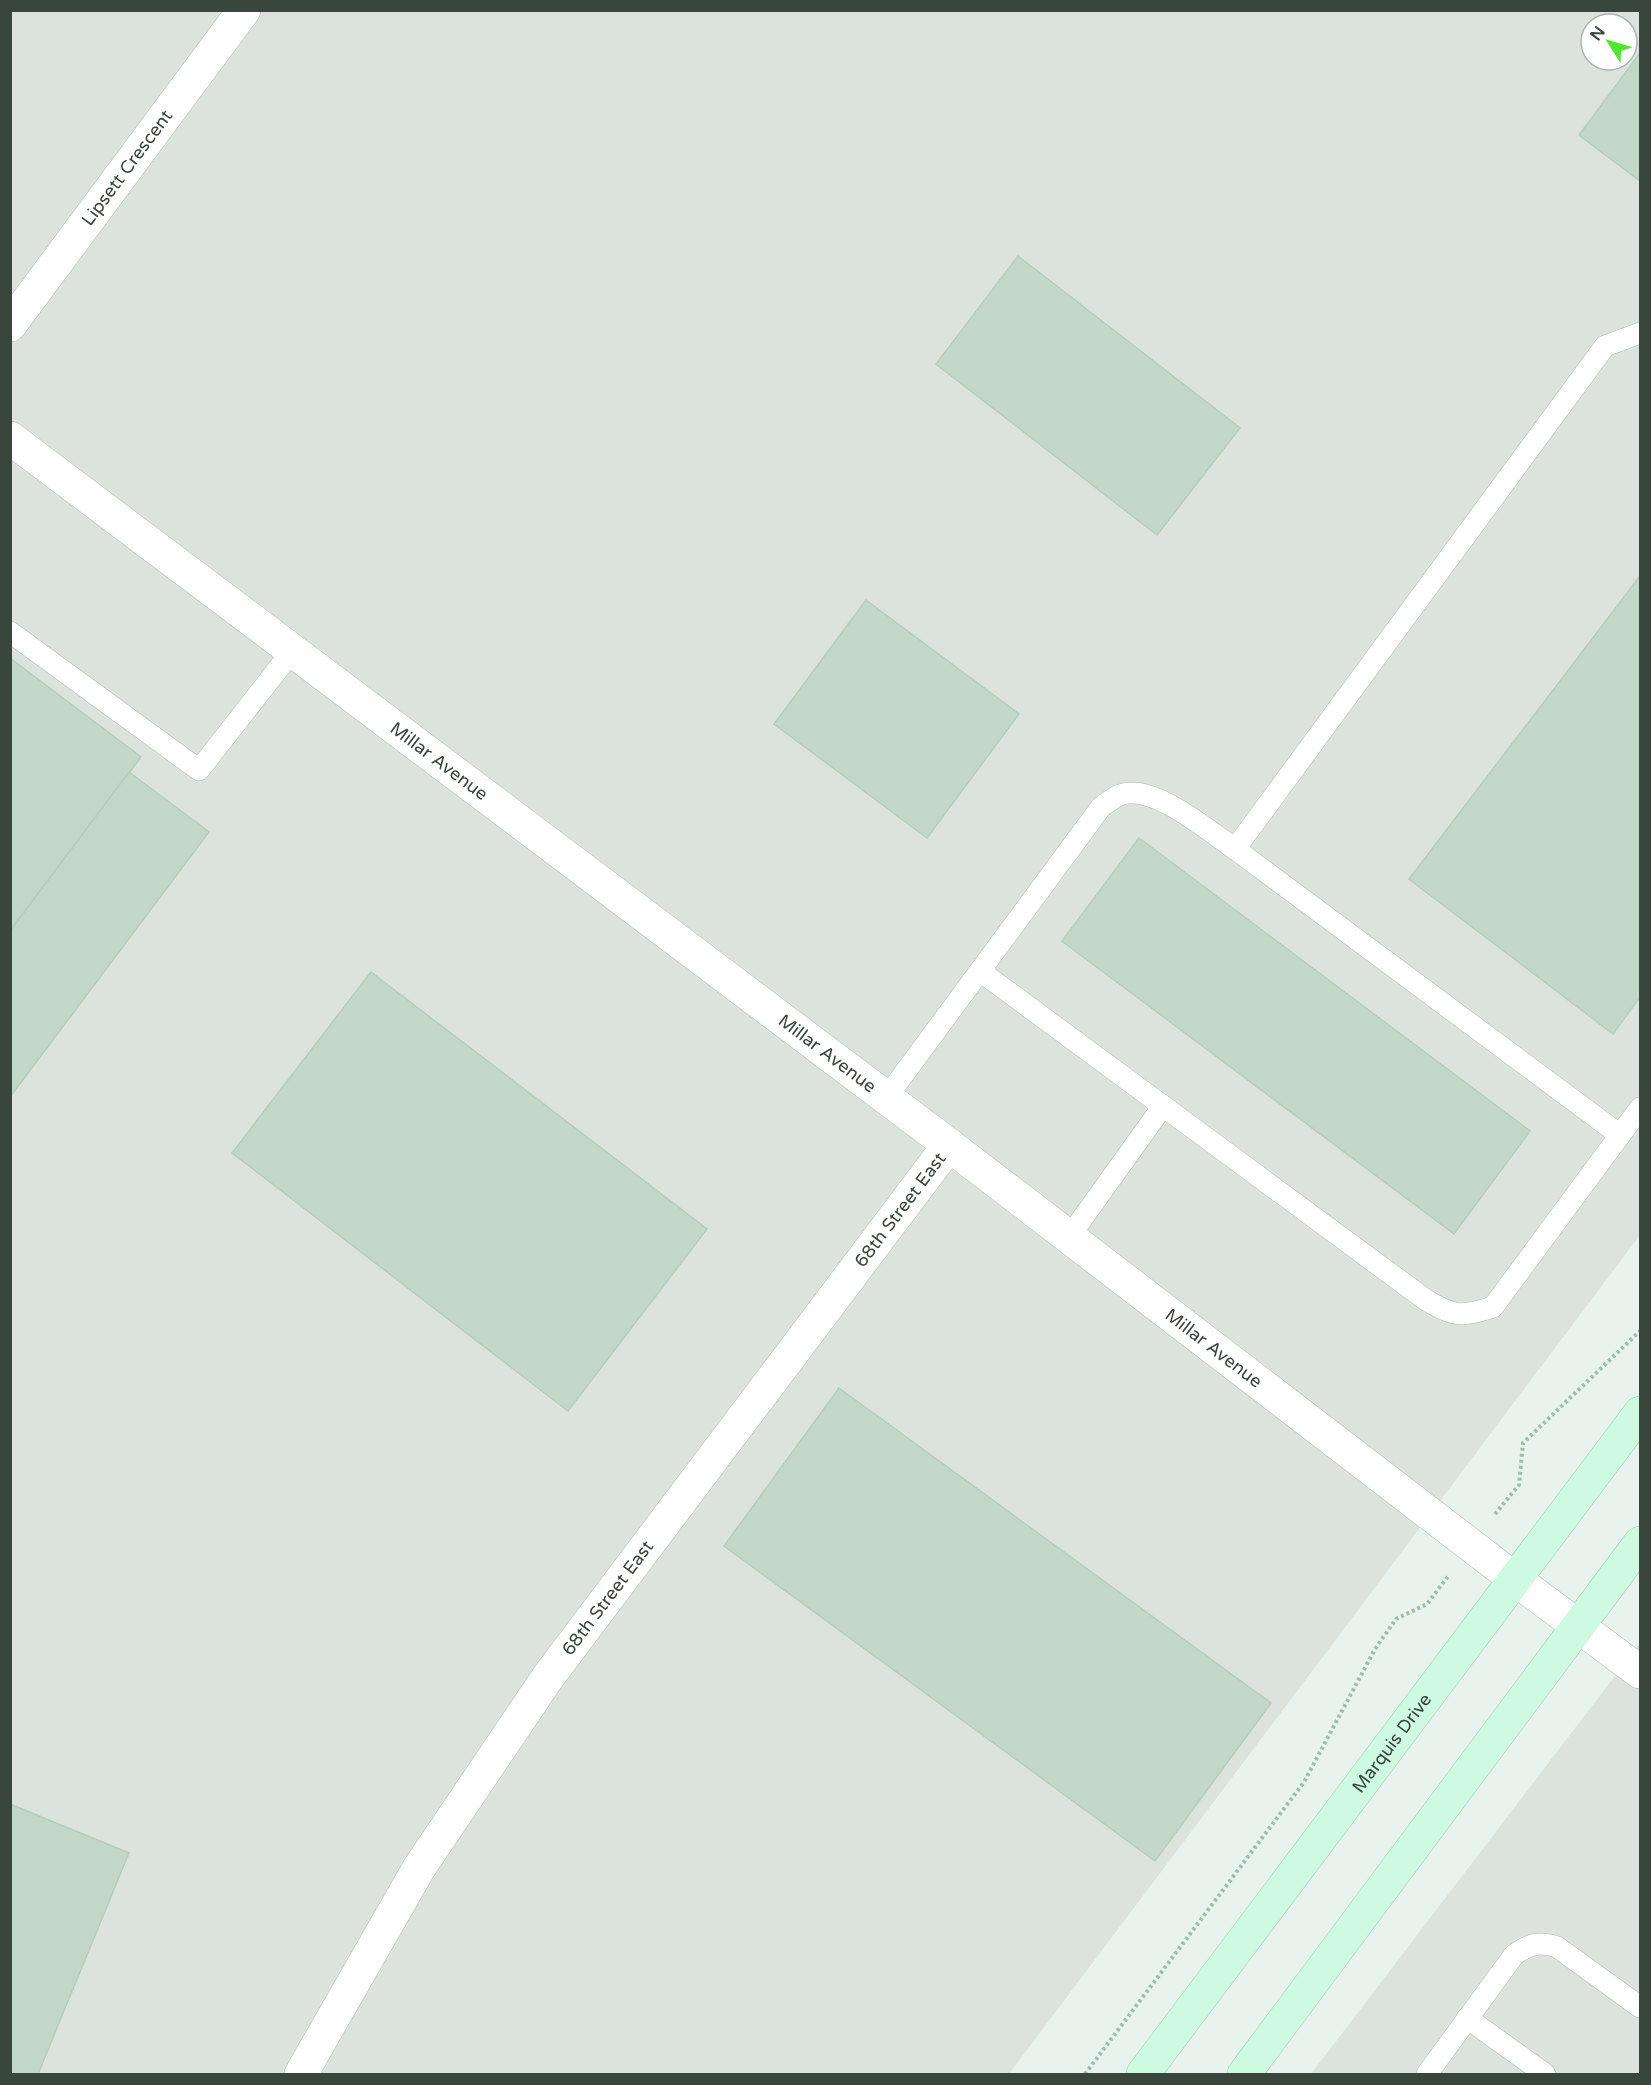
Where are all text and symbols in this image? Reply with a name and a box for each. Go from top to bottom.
north arrow [1579,12,1639,72]
text: N [1586,22,1610,45]
street label: Lipsett Crescent [77,105,177,230]
street label: Millar Avenue [386,717,492,805]
street label: Millar Avenue [774,1009,881,1097]
street label: 68th Street East [850,1148,951,1272]
street label: Millar Avenue [1161,1304,1267,1392]
street label: 68th Street East [557,1536,658,1660]
street label: Marquis Drive [1347,1689,1436,1797]

